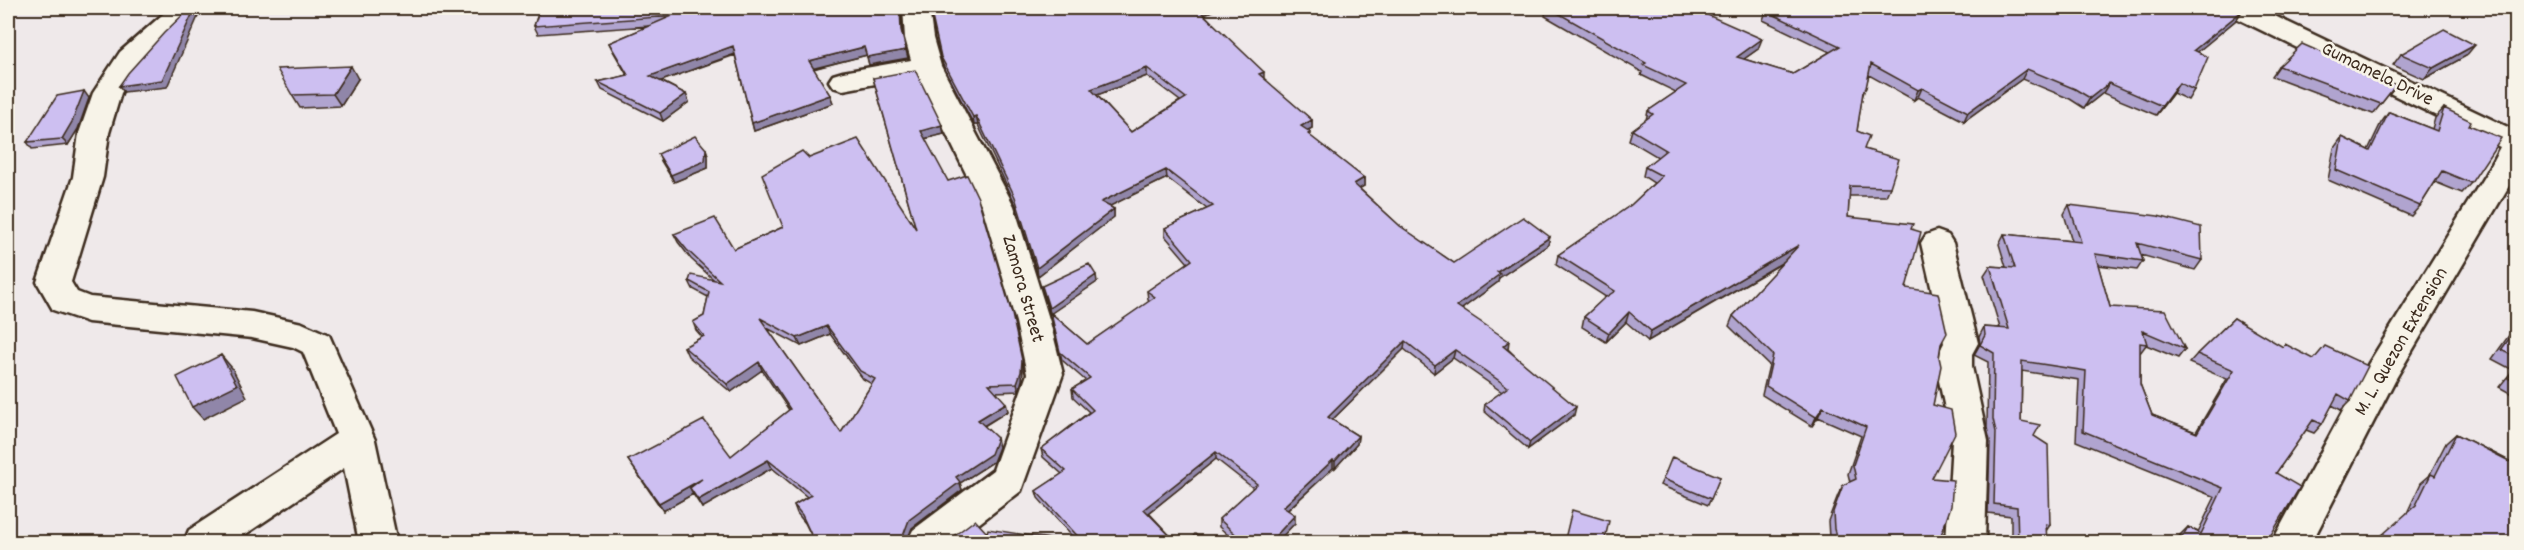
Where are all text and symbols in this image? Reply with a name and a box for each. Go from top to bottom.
street label: Gumamela Drive [2316,36,2438,114]
street label: Zamora Street [993,232,1051,346]
street label: M. L. Quezon Extension [2348,263,2456,421]

